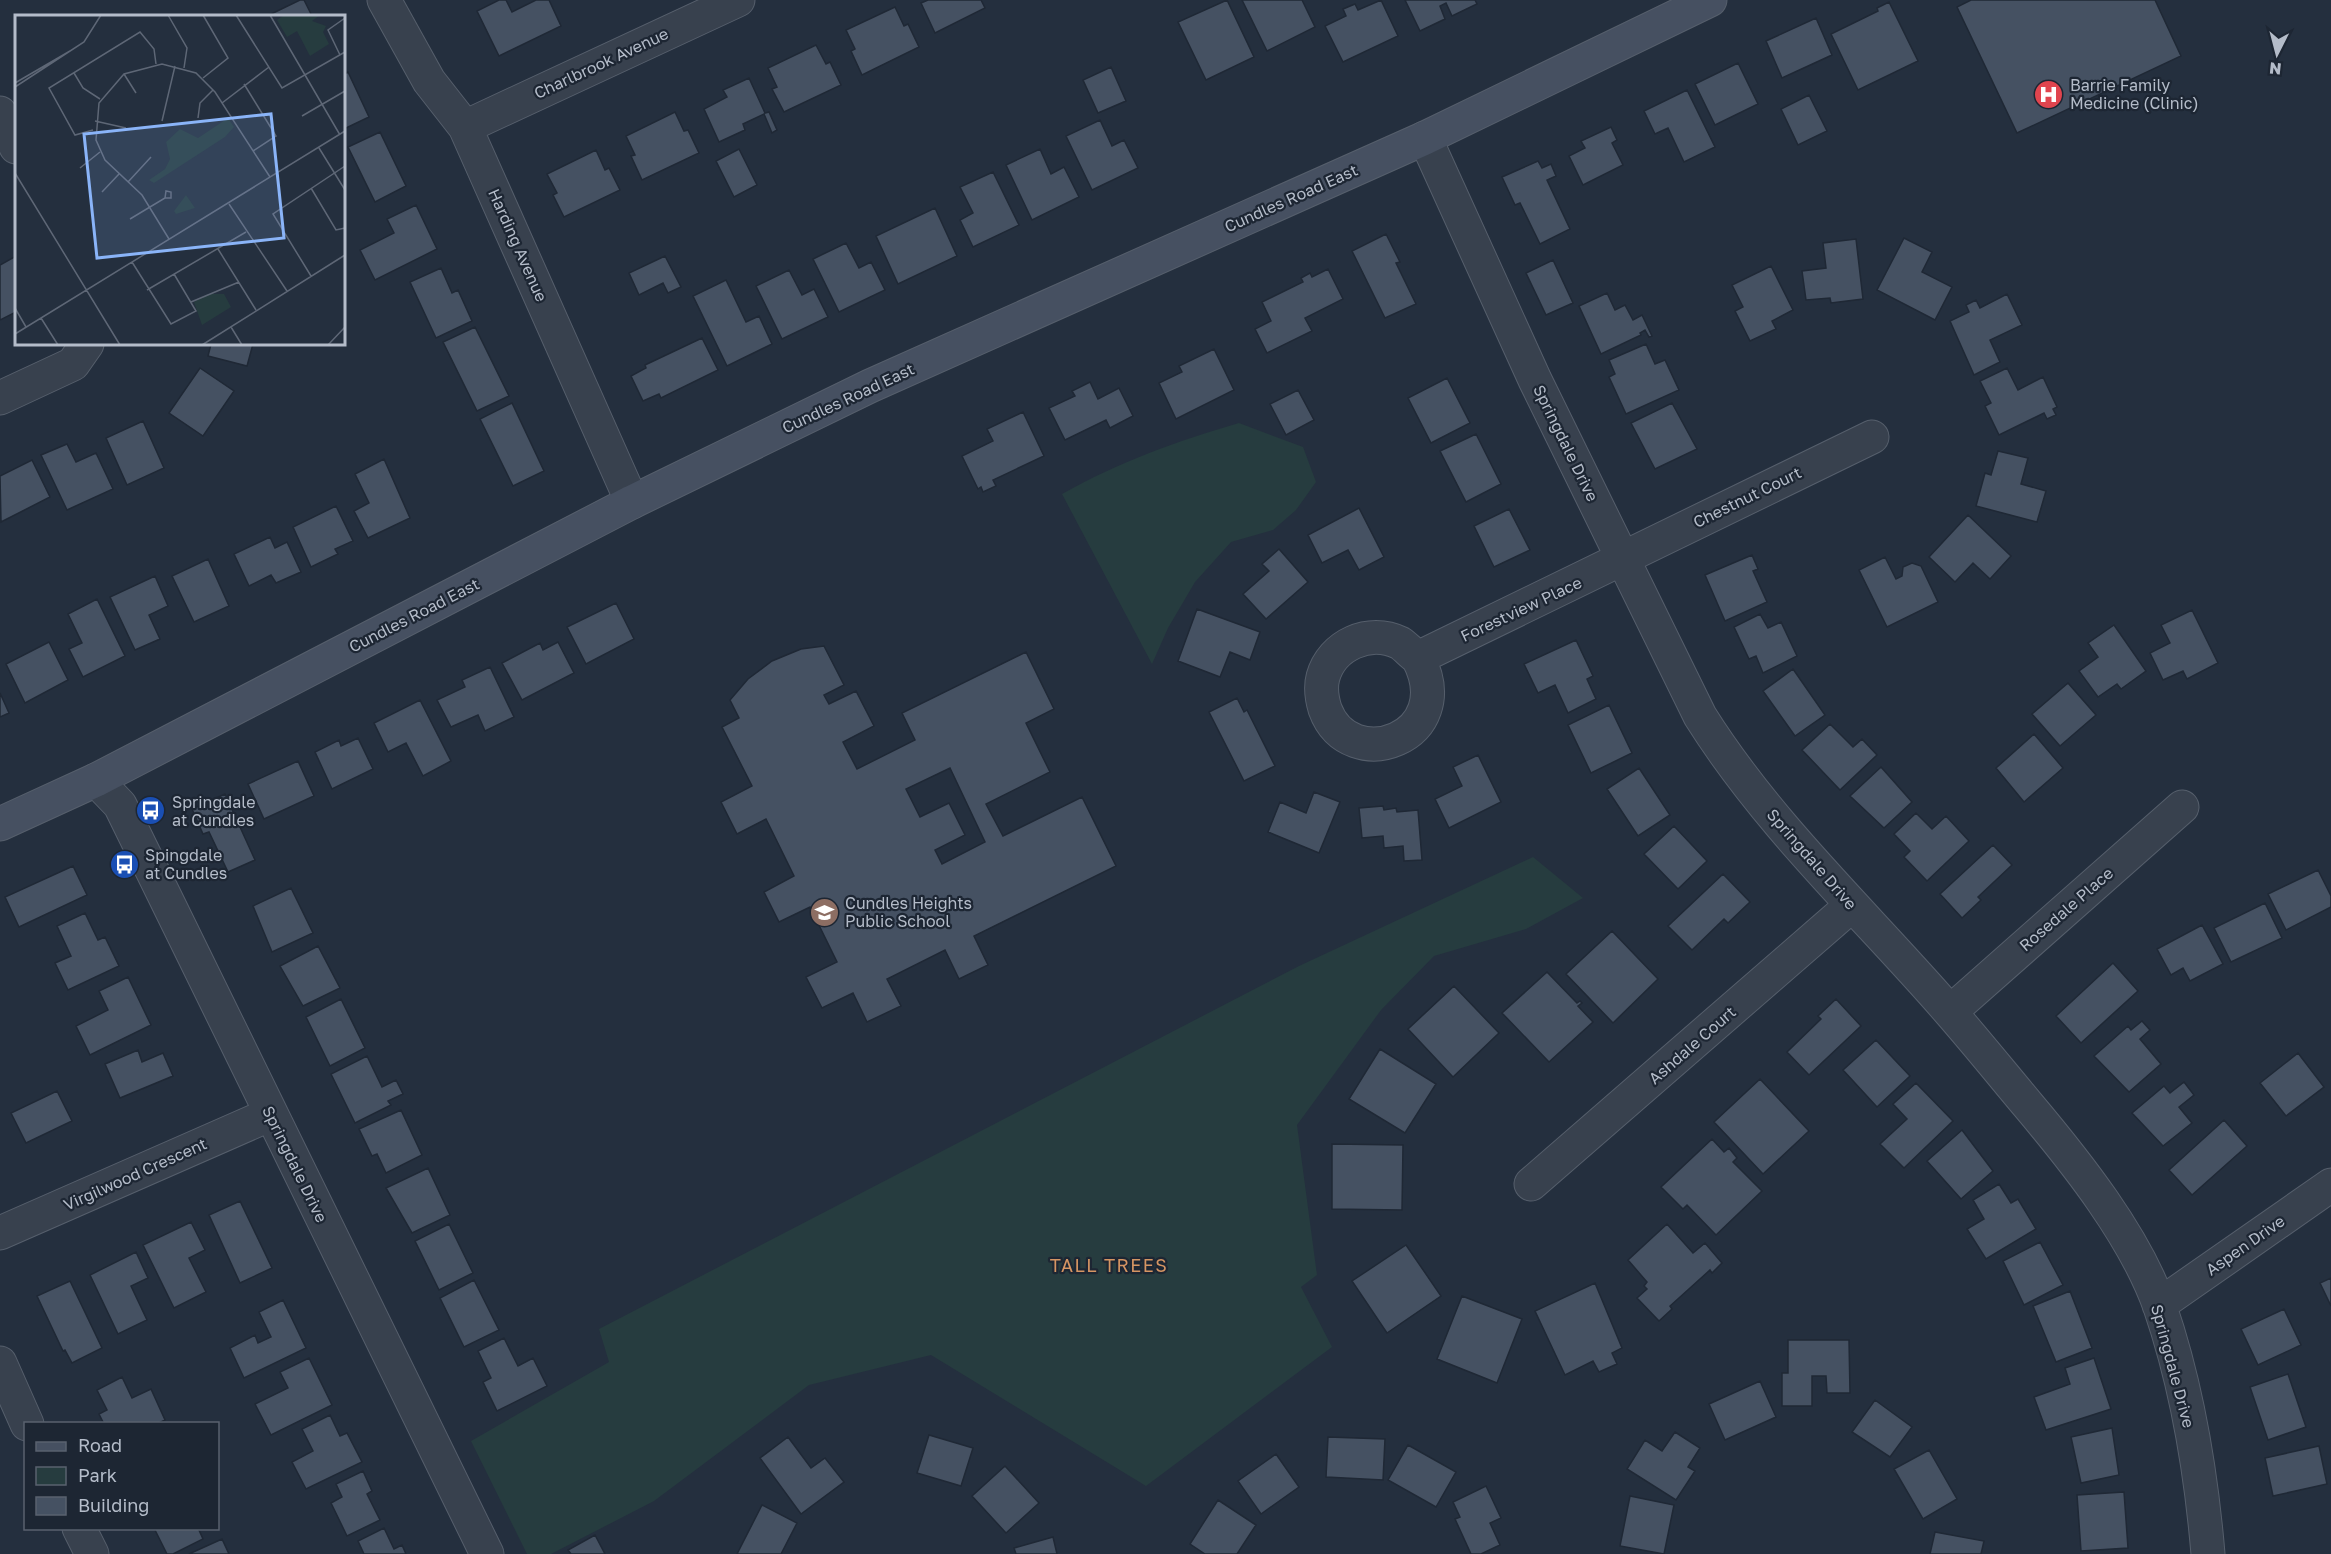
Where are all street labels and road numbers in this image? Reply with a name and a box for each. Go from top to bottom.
street label: Charlbrook Avenue [531,23,671,103]
street label: Cundles Road East [1221,160,1361,236]
street label: Harding Avenue [484,185,552,305]
street label: Cundles Road East [779,359,917,437]
street label: Springdale Drive [1529,382,1603,504]
street label: Chestnut Court [1690,462,1804,532]
street label: Forestview Place [1457,572,1585,646]
street label: Cundles Road East [345,573,483,657]
street label: Springdale Drive [1763,804,1861,914]
street label: Rosedale Place [2015,863,2117,955]
street label: Ashdale Court [1644,1002,1740,1088]
street label: Springdale Drive [258,1103,332,1225]
street label: Virgilwood Crescent [60,1133,210,1215]
street label: Aspen Drive [2202,1211,2288,1279]
street label: Springdale Drive [2147,1302,2199,1430]

